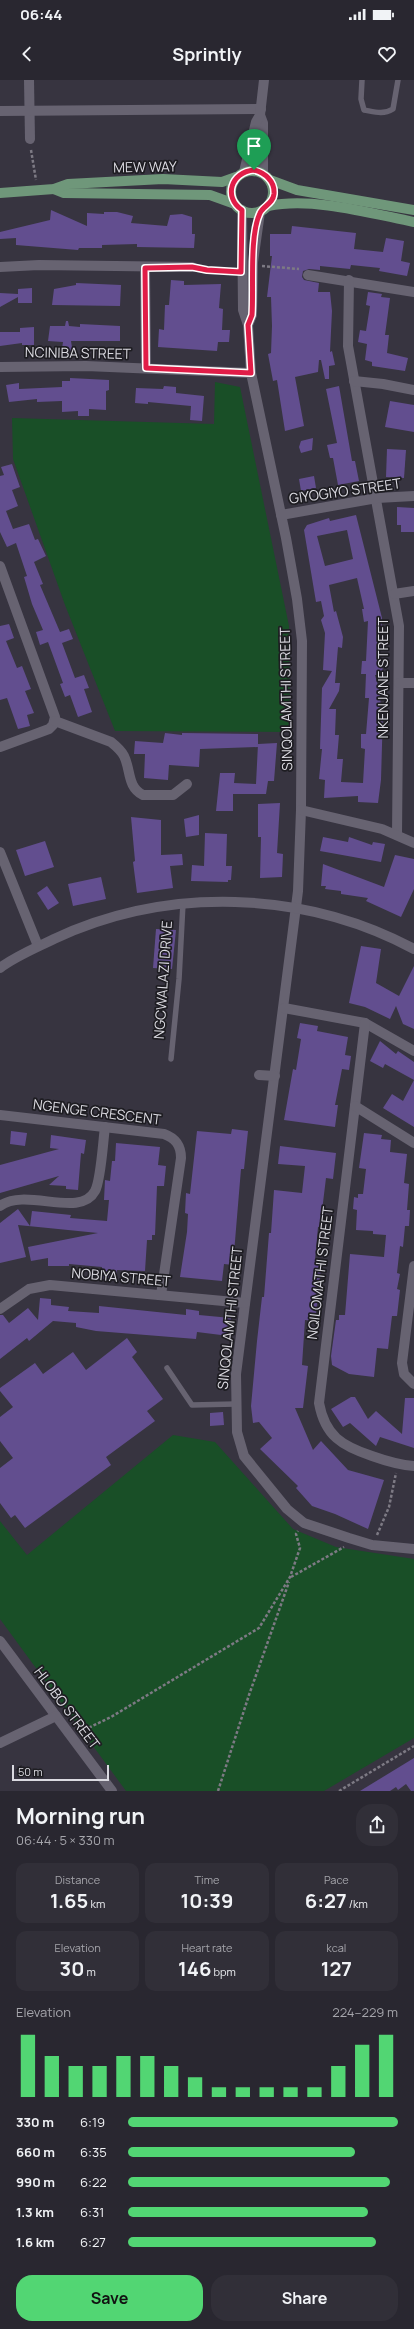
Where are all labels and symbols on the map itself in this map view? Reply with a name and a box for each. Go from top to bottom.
pin [237,129,271,170]
street label: MEW WAY [113,156,177,177]
street label: NCINIBA STREET [25,342,132,363]
street label: GIYOGIYO STREET [288,473,403,508]
street label: NKENJANE STREET [373,617,392,739]
street label: SINQOLAMTHI STREET [275,626,296,771]
street label: NGCWALAZI DRIVE [149,920,176,1040]
street label: NGENGE CRESCENT [32,1094,163,1129]
street label: NQILOMATHI STREET [302,1205,337,1341]
street label: SINQOLAMTHI STREET [213,1245,247,1390]
street label: NOBIYA STREET [71,1263,172,1290]
street label: HLOBO STREET [30,1663,105,1753]
scale bar [12,1763,109,1782]

